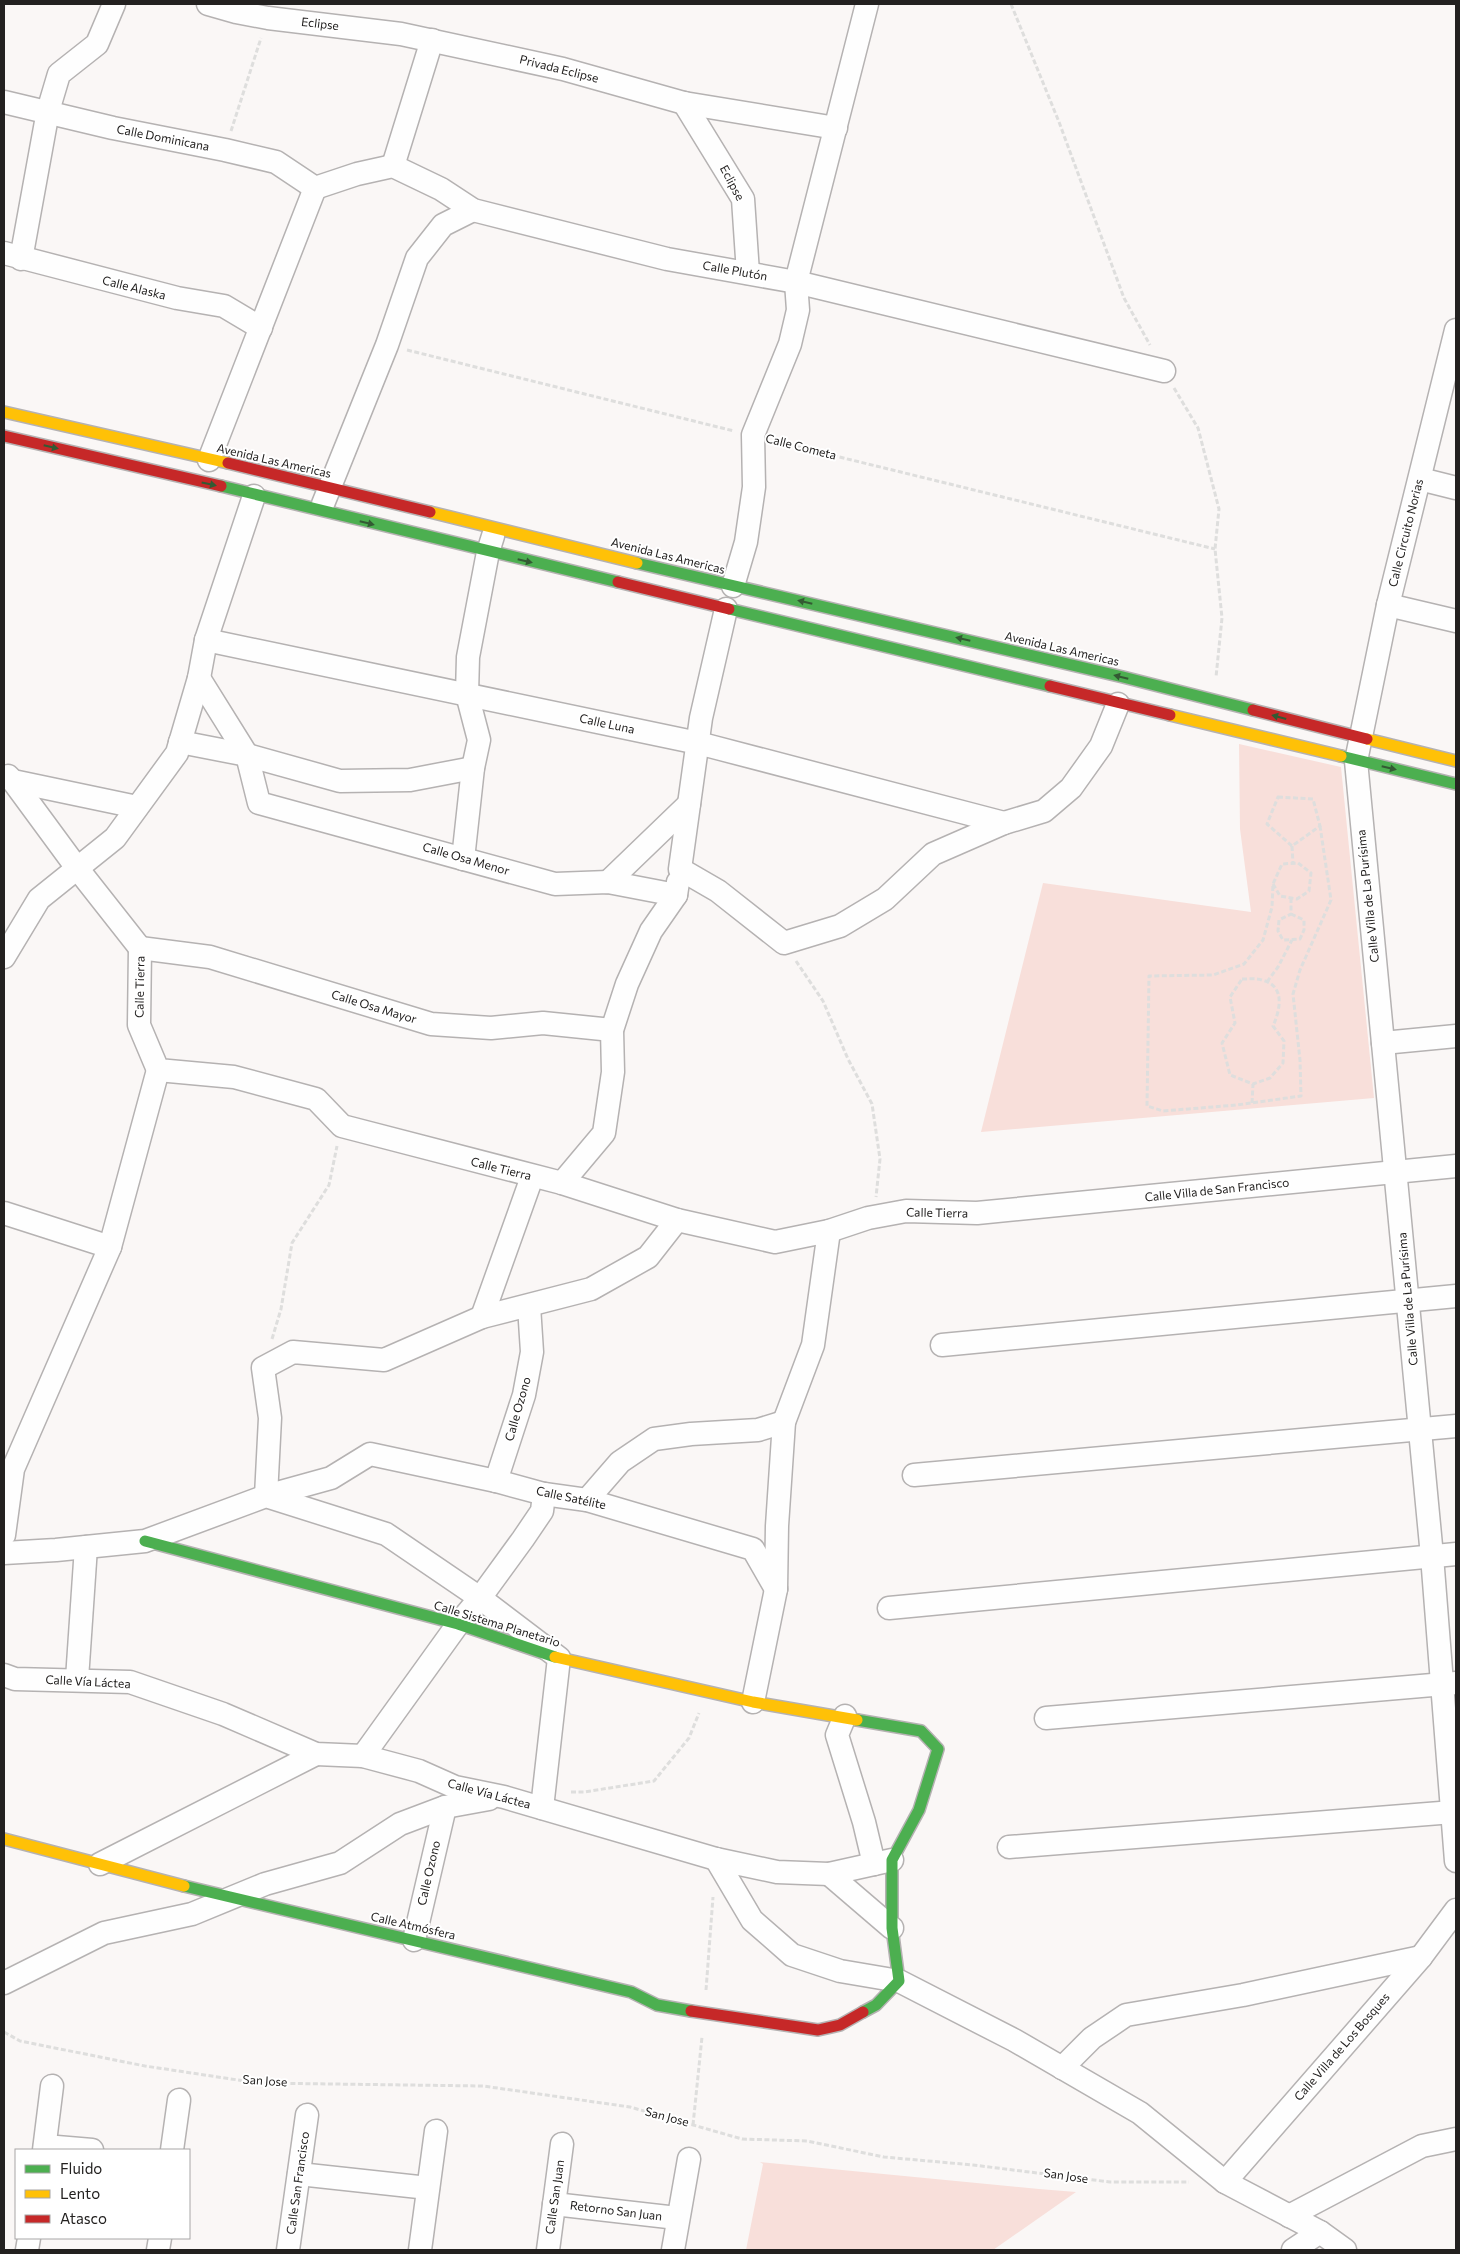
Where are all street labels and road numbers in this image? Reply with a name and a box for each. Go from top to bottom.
street label: Eclipse [300,14,340,32]
street label: Privada Eclipse [518,51,600,85]
street label: Calle Dominicana [116,121,211,153]
street label: Eclipse [718,162,748,203]
street label: Calle Plutón [702,257,769,283]
street label: Calle Alaska [101,272,168,302]
street label: Calle Cometa [764,430,838,462]
street label: Avenida Las Americas [216,440,333,480]
street label: Calle Circuito Norias [1385,477,1425,588]
street label: Avenida Las Americas [610,534,727,576]
street label: Avenida Las Americas [1004,628,1121,668]
street label: Calle Luna [578,710,636,736]
street label: Calle Villa de La Purísima [1353,829,1381,963]
street label: Calle Osa Menor [421,839,512,877]
street label: Calle Tierra [131,956,147,1018]
street label: Calle Osa Mayor [330,986,419,1026]
street label: Calle Tierra [469,1154,533,1182]
street label: Calle Villa de San Francisco [1144,1174,1290,1204]
street label: Calle Tierra [906,1204,968,1220]
street label: Calle Villa de La Purísima [1394,1232,1420,1366]
street label: Calle Ozono [501,1375,533,1442]
street label: Calle Satélite [535,1483,607,1511]
street label: Calle Sistema Planetario [433,1597,562,1649]
street label: Calle Vía Láctea [45,1672,131,1690]
street label: Calle Vía Láctea [446,1775,532,1811]
street label: Calle Ozono [414,1839,442,1907]
street label: Calle Atmósfera [369,1908,457,1942]
street label: Calle Villa de Los Bosques [1291,1990,1392,2103]
street label: San Jose [242,2071,288,2090]
street label: San Jose [644,2103,691,2130]
street label: Calle San Francisco [283,2130,311,2235]
street label: Calle San Juan [542,2159,567,2235]
street label: San Jose [1043,2165,1089,2186]
street label: Retorno San Juan [569,2197,663,2224]

